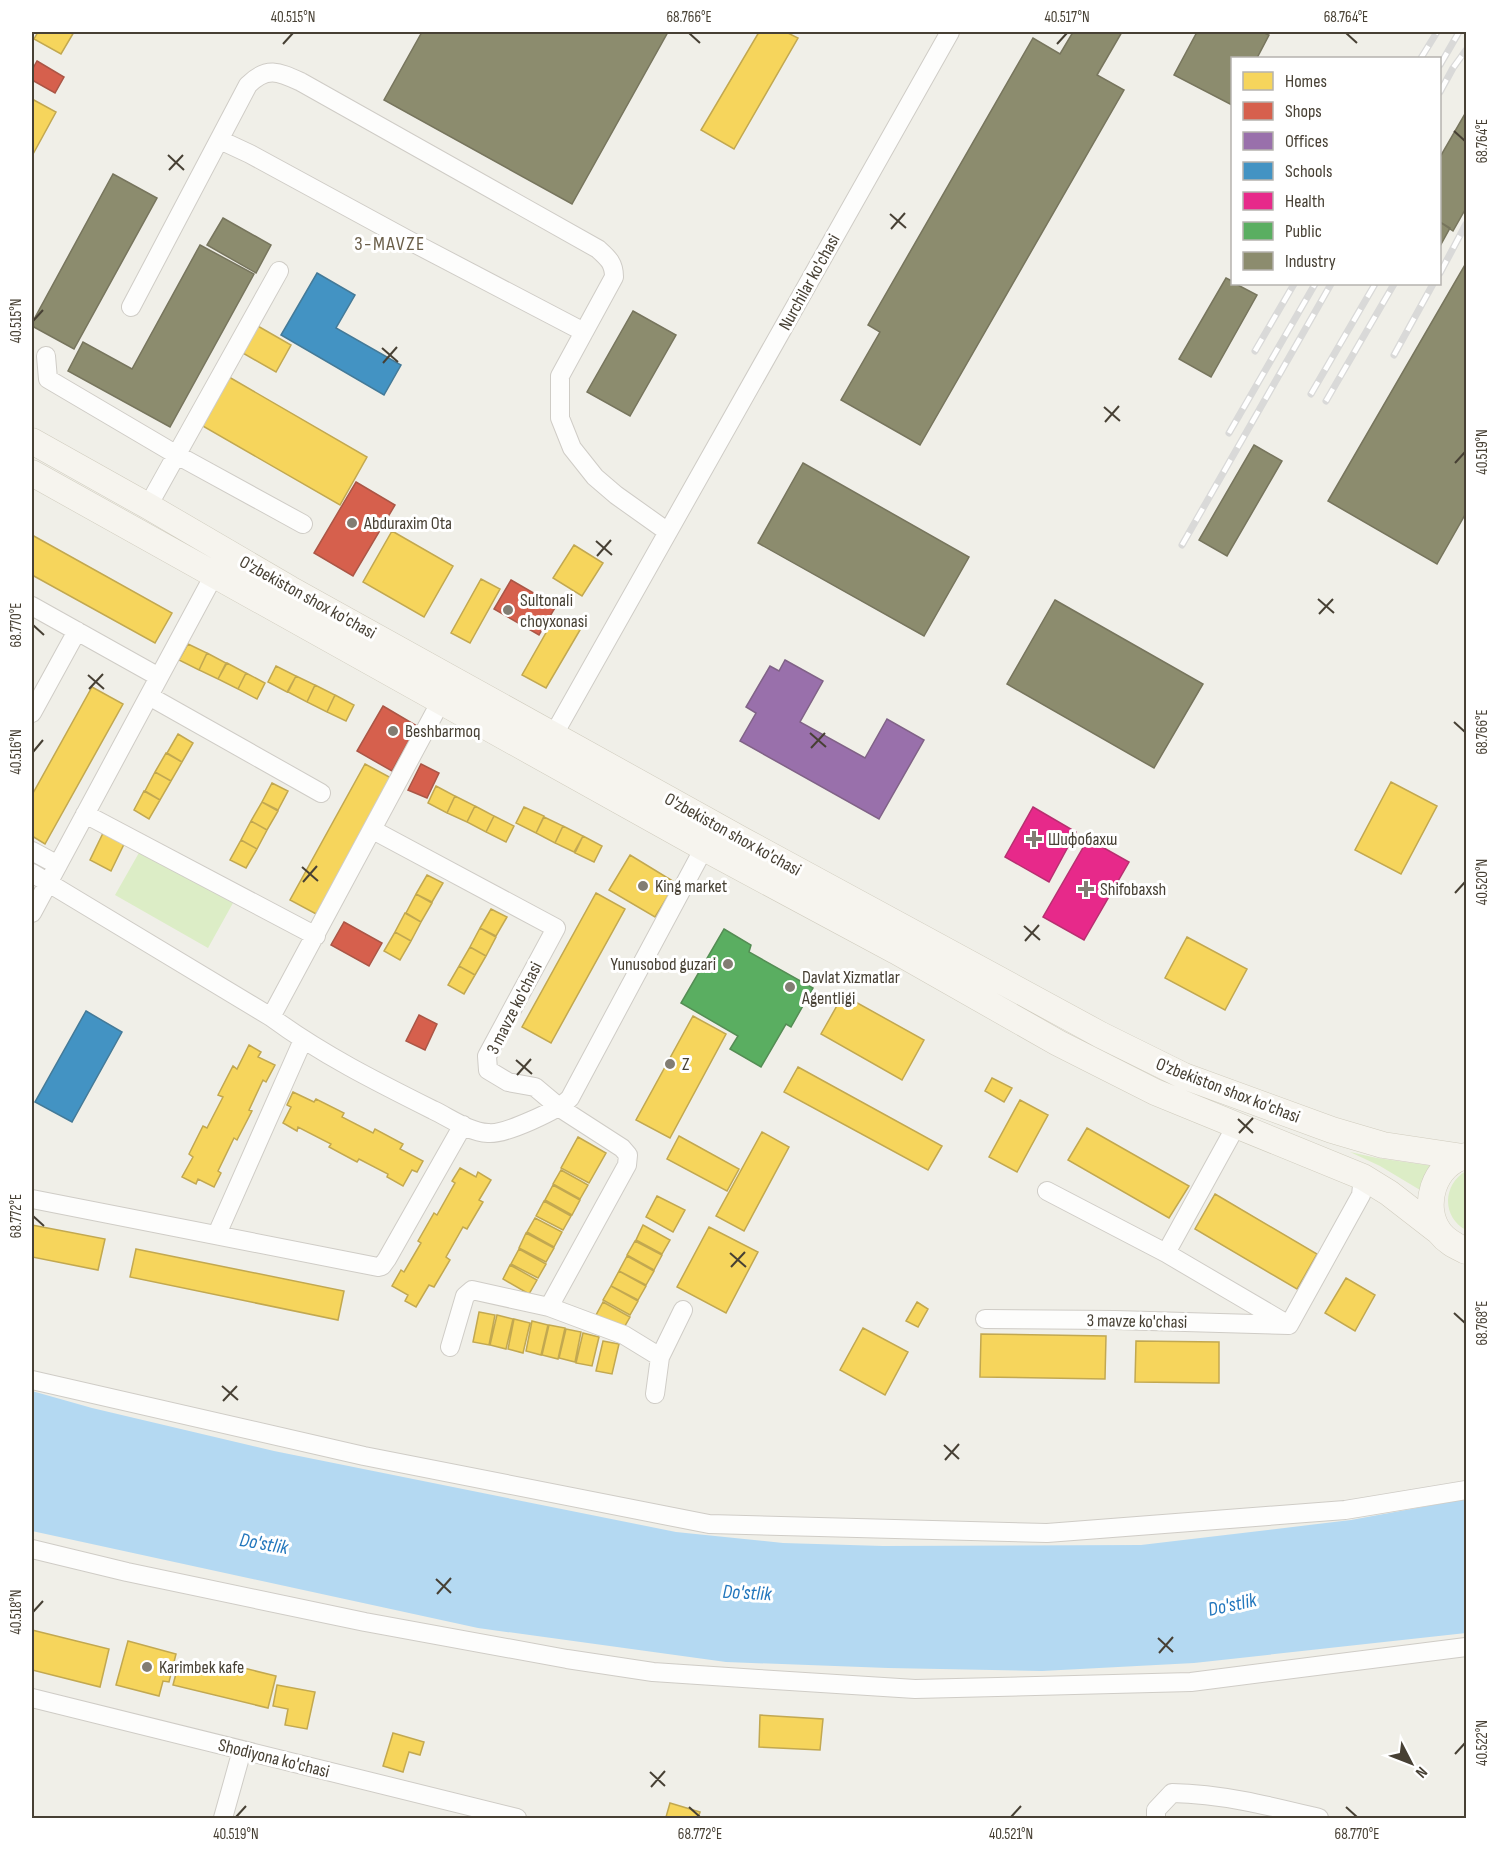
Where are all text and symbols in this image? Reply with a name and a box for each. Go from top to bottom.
text: 40.515°N [271,8,315,27]
text: 68.766°E [666,8,712,27]
text: 40.517°N [1044,8,1090,27]
text: 68.764°E [1324,8,1368,27]
legend [1231,57,1441,285]
text: Homes [1285,71,1327,92]
text: Shops [1285,101,1322,122]
text: 68.764°E [1473,119,1492,163]
text: Offices [1285,131,1328,152]
text: Schools [1285,161,1332,182]
text: Health [1285,191,1325,212]
text: Public [1285,221,1322,242]
street label: Nurchilar ko'chasi [774,231,844,334]
district label: 3-MAVZE [354,232,426,256]
text: Industry [1285,251,1336,272]
text: 40.515°N [7,299,26,343]
text: 40.519°N [1473,429,1492,475]
place label: Abduraxim Ota [363,513,452,534]
marker: Abduraxim Ota [345,516,359,530]
street label: O'zbekiston shox ko'chasi [236,551,380,644]
place label: Sultonali choyxonasi [520,590,588,632]
text: 68.770°E [7,603,26,647]
marker: Sultonali choyxonasi [501,603,515,617]
text: 68.766°E [1473,709,1492,755]
place label: Beshbarmoq [405,721,480,742]
marker: Beshbarmoq [386,724,400,738]
text: 40.516°N [7,729,26,775]
street label: O'zbekiston shox ko'chasi [661,788,805,881]
place label: Шифобахш [1048,829,1117,850]
marker: Шифобахш [1025,830,1043,848]
text: 40.520°N [1473,859,1492,905]
place label: King market [655,876,728,897]
marker: King market [636,879,650,893]
place label: Shifobaxsh [1100,879,1166,900]
marker: Shifobaxsh [1077,880,1095,898]
place label: Yunusobod guzari [611,954,716,975]
marker: Yunusobod guzari [721,957,735,971]
street label: 3 mavze ko'chasi [482,959,547,1058]
place label: Davlat Xizmatlar Agentligi [801,967,900,1009]
marker: Davlat Xizmatlar Agentligi [783,980,797,994]
street label: O'zbekiston shox ko'chasi [1153,1053,1303,1128]
place label: Z [682,1054,690,1075]
marker: Z [663,1057,677,1071]
text: 68.772°E [7,1194,26,1238]
text: 68.768°E [1473,1301,1492,1346]
street label: 3 mavze ko'chasi [1086,1310,1187,1333]
water label: Do'stlik [238,1528,291,1560]
water label: Do'stlik [722,1580,773,1606]
water label: Do'stlik [1206,1588,1259,1622]
text: 40.518°N [7,1590,26,1635]
place label: Karimbek kafe [159,1657,244,1678]
marker: Karimbek kafe [140,1660,154,1674]
text: 40.522°N [1473,1720,1492,1766]
north arrow [1381,1733,1441,1793]
street label: Shodiyona ko'chasi [216,1735,332,1782]
text: N [1411,1763,1431,1782]
text: 40.519°N [213,1825,259,1844]
text: 68.772°E [678,1825,722,1844]
text: 40.521°N [989,1825,1033,1844]
text: 68.770°E [1335,1825,1379,1844]

